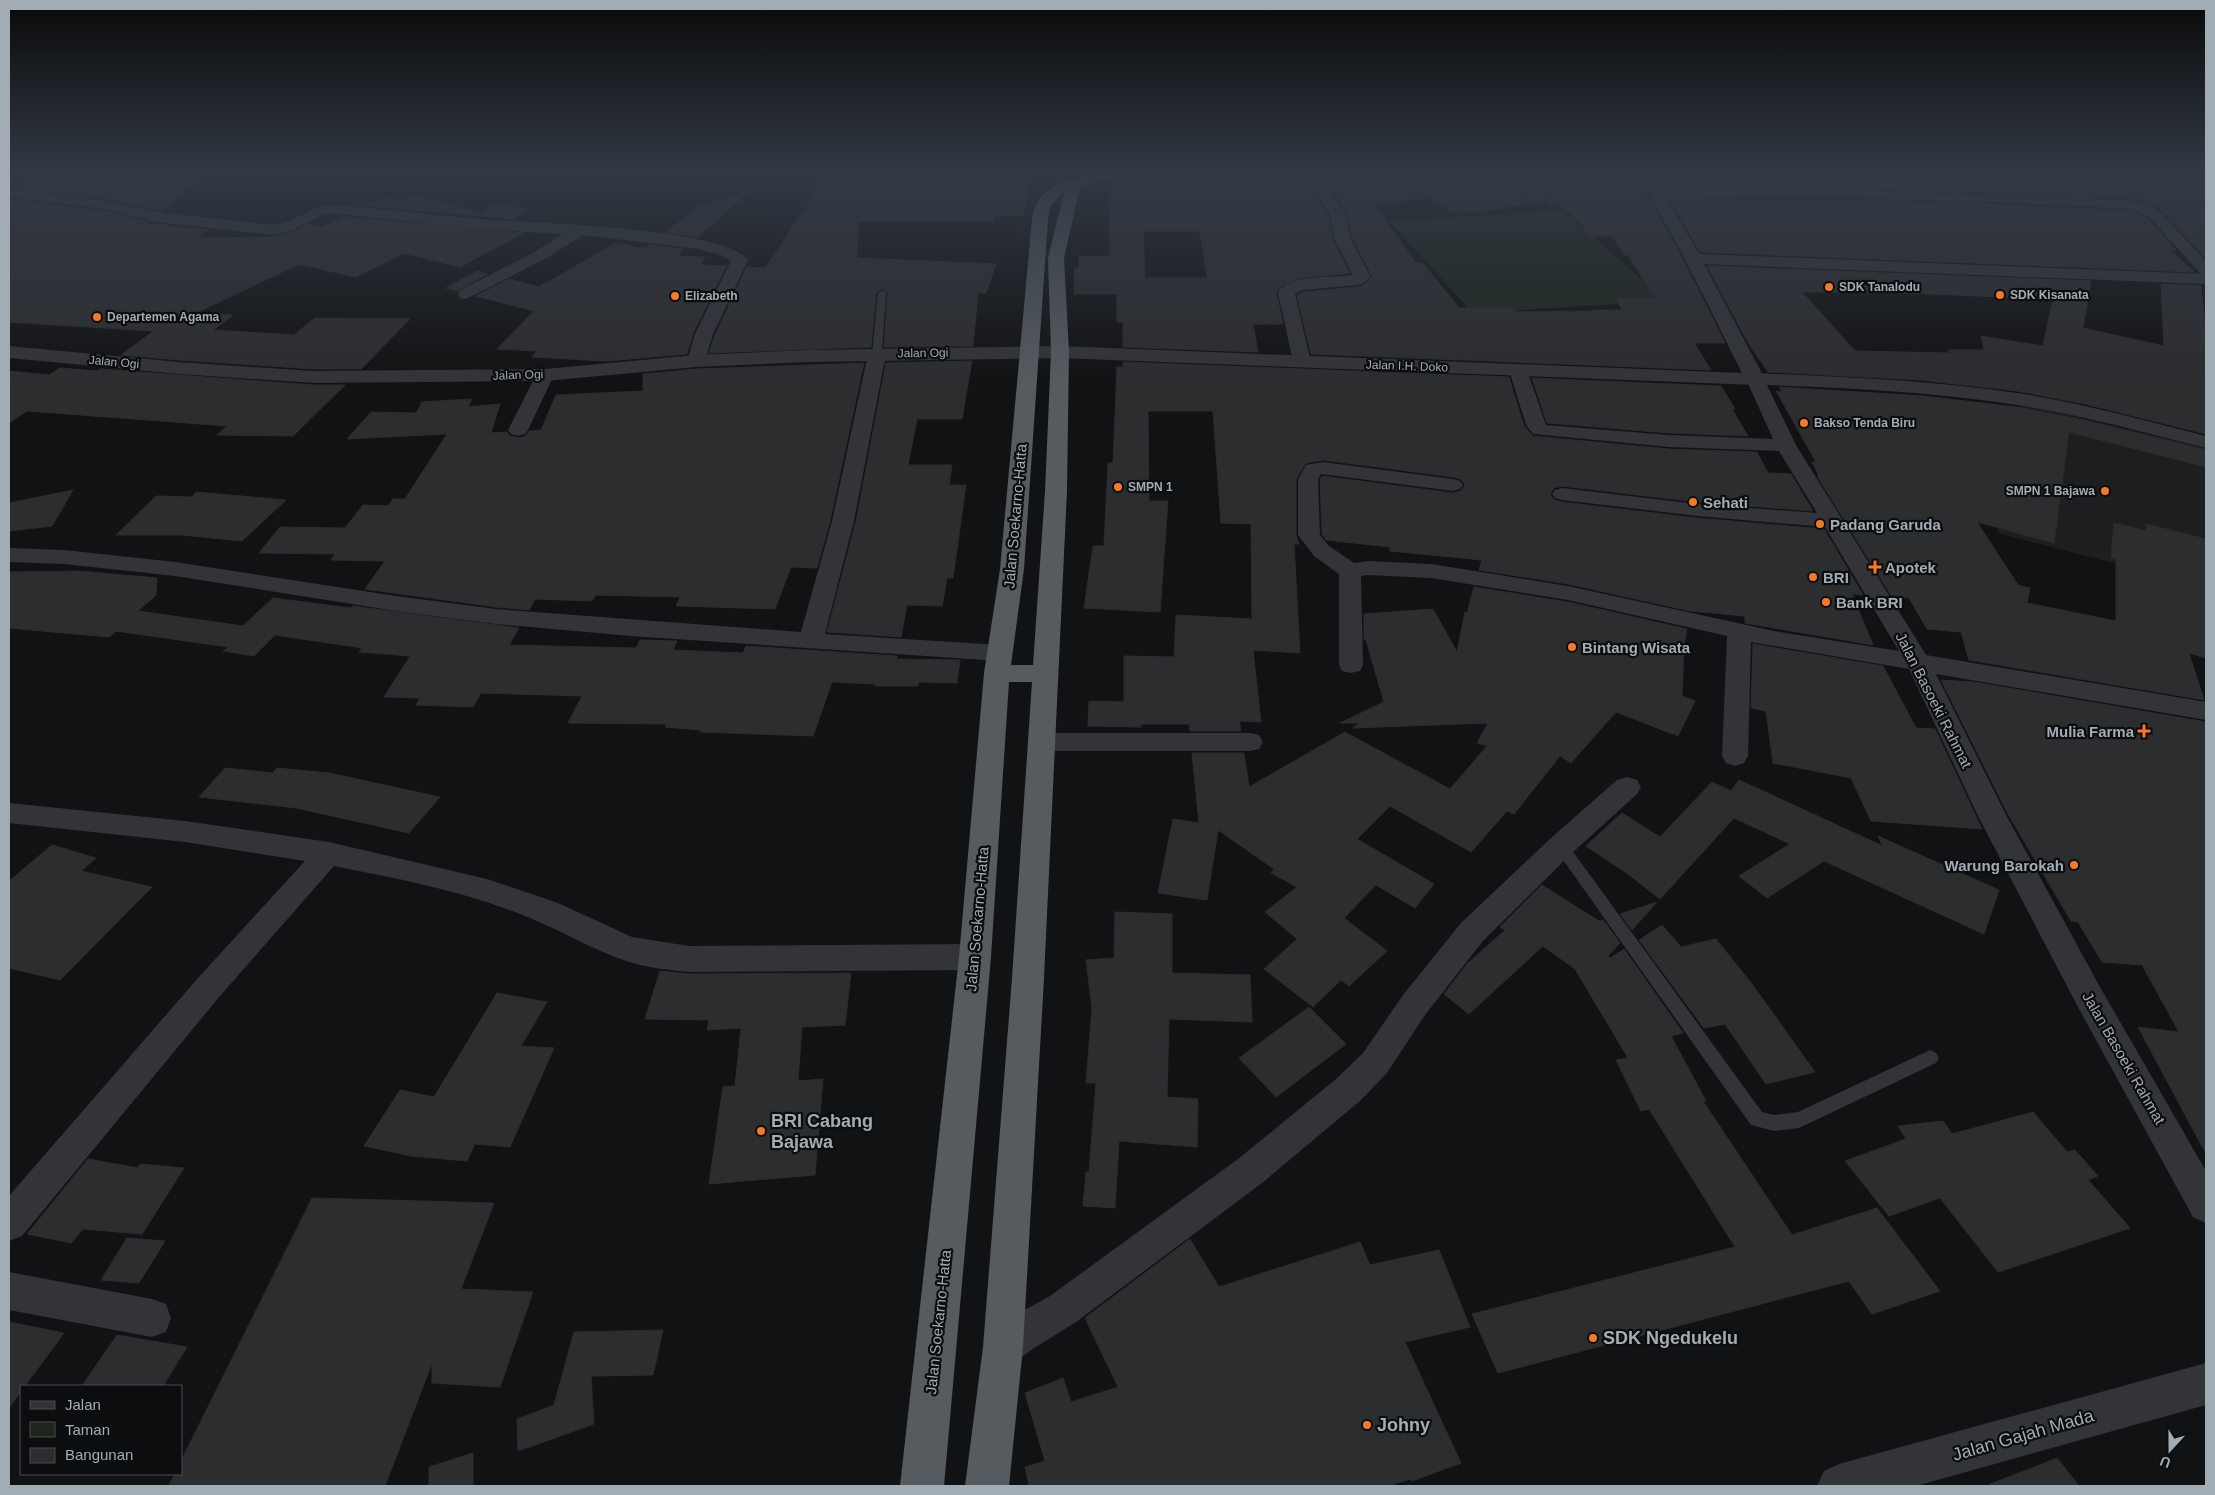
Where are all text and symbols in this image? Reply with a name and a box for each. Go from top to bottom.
place label: SDK Tanalodu [1839,280,1920,294]
marker: SDK Tanalodu [1823,281,1835,293]
place label: SDK Kisanata [2010,288,2089,302]
place label: Elizabeth [685,289,738,303]
marker: SDK Kisanata [1994,289,2006,301]
marker: Elizabeth [669,290,681,302]
place label: Departemen Agama [107,310,220,324]
marker: Departemen Agama [91,311,103,323]
street label: Jalan Ogi [898,346,948,360]
street label: Jalan Ogi [88,353,140,371]
street label: Jalan I.H. Doko [1366,358,1449,374]
street label: Jalan Ogi [492,367,544,383]
place label: Bakso Tenda Biru [1814,416,1915,430]
marker: Bakso Tenda Biru [1798,417,1810,429]
street label: Jalan Soekarno-Hatta [1000,442,1030,589]
place label: SMPN 1 [1128,480,1173,494]
marker: SMPN 1 [1112,481,1124,493]
place label: SMPN 1 Bajawa [2006,484,2095,498]
marker: SMPN 1 Bajawa [2099,485,2111,497]
place label: Sehati [1703,494,1748,511]
marker: Sehati [1687,496,1699,508]
place label: Padang Garuda [1830,516,1942,533]
marker: Padang Garuda [1814,518,1826,530]
place label: Apotek [1885,559,1936,576]
marker: Apotek [1869,561,1881,573]
place label: BRI [1823,569,1849,586]
marker: BRI [1807,571,1819,583]
place label: Bank BRI [1836,594,1903,611]
marker: Bank BRI [1820,596,1832,608]
street label: Jalan Basoeki Rahmat [1892,629,1976,771]
place label: Bintang Wisata [1582,639,1691,656]
marker: Bintang Wisata [1566,641,1578,653]
place label: Mulia Farma [2046,723,2135,740]
marker: Mulia Farma [2138,725,2150,737]
street label: Jalan Soekarno-Hatta [962,845,992,992]
place label: Warung Barokah [1945,857,2064,874]
marker: Warung Barokah [2068,859,2080,871]
street label: Jalan Basoeki Rahmat [2079,989,2169,1128]
place label: BRI Cabang Bajawa [771,1111,873,1152]
marker: BRI Cabang Bajawa [755,1125,767,1137]
street label: Jalan Soekarno-Hatta [922,1248,954,1395]
place label: SDK Ngedukelu [1603,1328,1738,1348]
marker: SDK Ngedukelu [1587,1332,1599,1344]
legend [20,1385,182,1475]
text: Jalan [65,1396,101,1413]
street label: Jalan Gajah Mada [1950,1405,2097,1465]
place label: Johny [1377,1415,1430,1435]
marker: Johny [1361,1419,1373,1431]
text: Taman [65,1421,110,1438]
north arrow [2145,1425,2195,1475]
text: Bangunan [65,1446,133,1463]
text: U [2158,1453,2173,1471]

